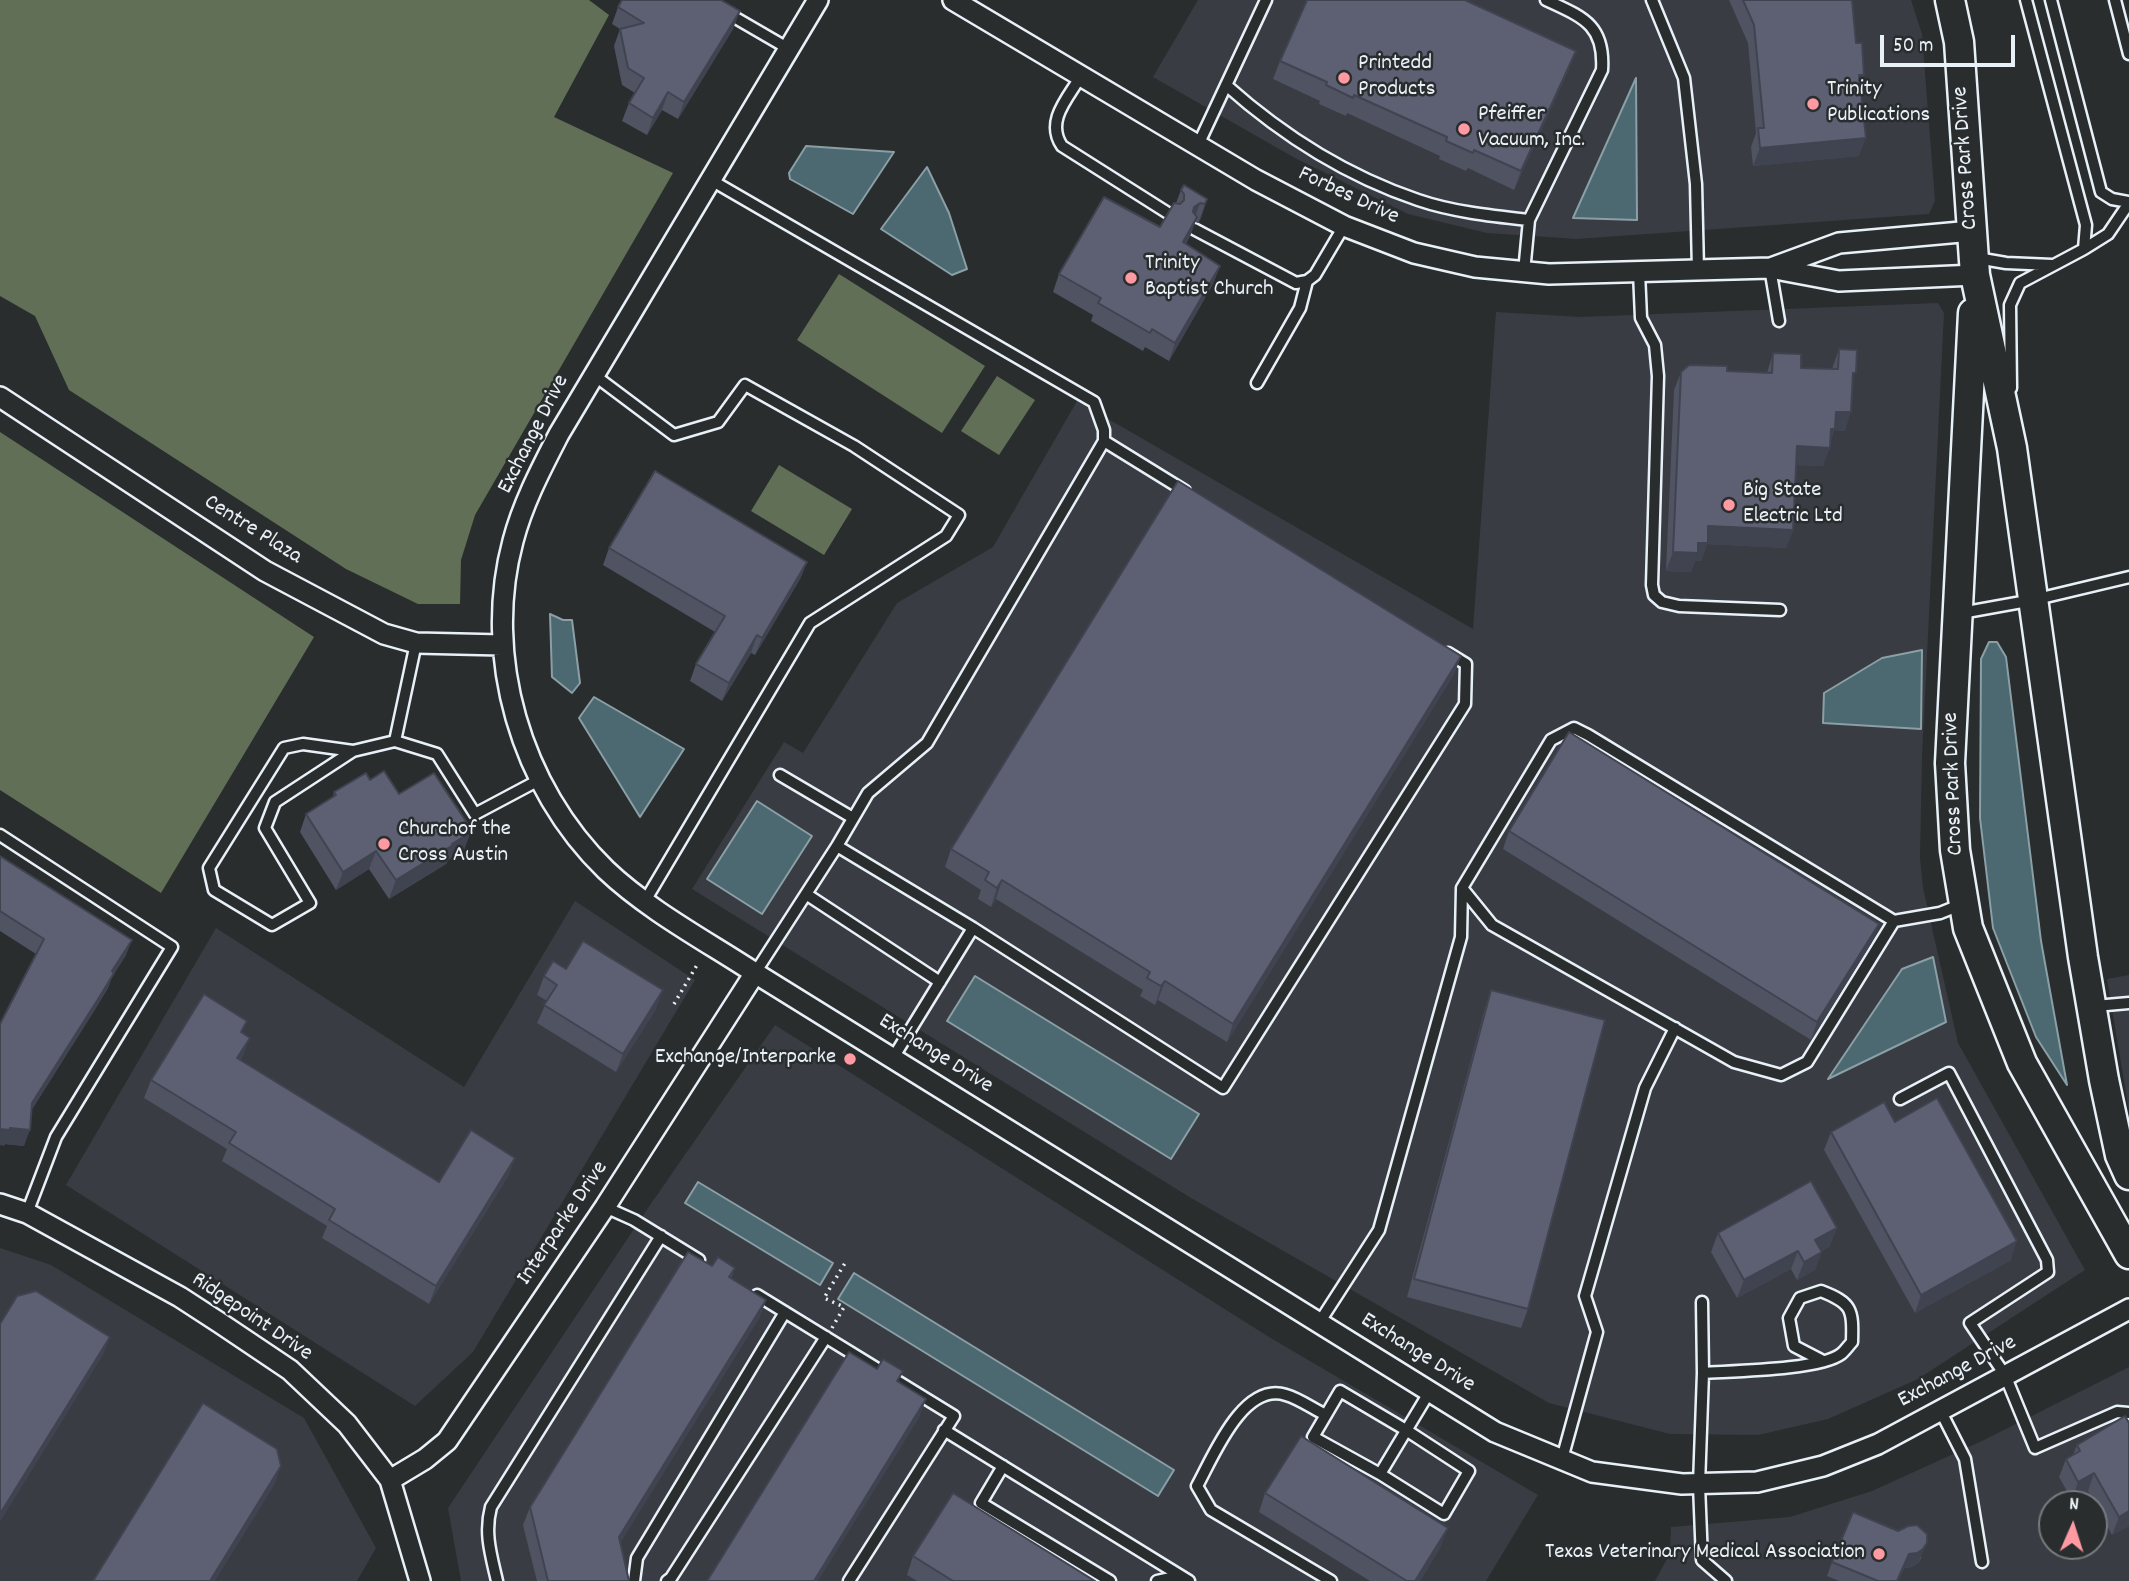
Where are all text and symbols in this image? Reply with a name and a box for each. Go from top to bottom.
scale bar [1884,21,2019,65]
text: 50 m [1893,32,1933,62]
place label: Printedd Products [1358,51,1435,105]
marker: Printedd Products [1336,70,1352,86]
place label: Trinity Publications [1827,77,1930,131]
street label: Cross Park Drive [1948,85,1986,231]
marker: Trinity Publications [1805,96,1821,112]
place label: Pfeiffer Vacuum, Inc. [1478,102,1585,156]
marker: Pfeiffer Vacuum, Inc. [1456,121,1472,137]
street label: Forbes Drive [1293,162,1403,232]
place label: Trinity Baptist Church [1145,251,1274,305]
marker: Trinity Baptist Church [1123,270,1139,286]
street label: Exchange Drive [493,371,577,499]
place label: Big State Electric Ltd [1743,478,1843,532]
street label: Centre Plaza [198,490,306,572]
marker: Big State Electric Ltd [1721,497,1737,513]
street label: Cross Park Drive [1939,712,1971,856]
place label: Churchof the Cross Austin [398,817,511,871]
marker: Churchof the Cross Austin [376,836,392,852]
street label: Exchange Drive [873,1009,997,1101]
place label: Exchange/Interparke [655,1045,836,1073]
marker: Exchange/Interparke [842,1051,858,1067]
street label: Interparke Drive [512,1157,616,1291]
street label: Ridgepoint Drive [185,1267,317,1369]
street label: Exchange Drive [1355,1308,1479,1400]
street label: Exchange Drive [1894,1330,2022,1416]
north arrow [2038,1490,2108,1560]
text: N [2069,1492,2079,1519]
place label: Texas Veterinary Medical Association [1545,1540,1865,1568]
marker: Texas Veterinary Medical Association [1871,1546,1887,1562]

